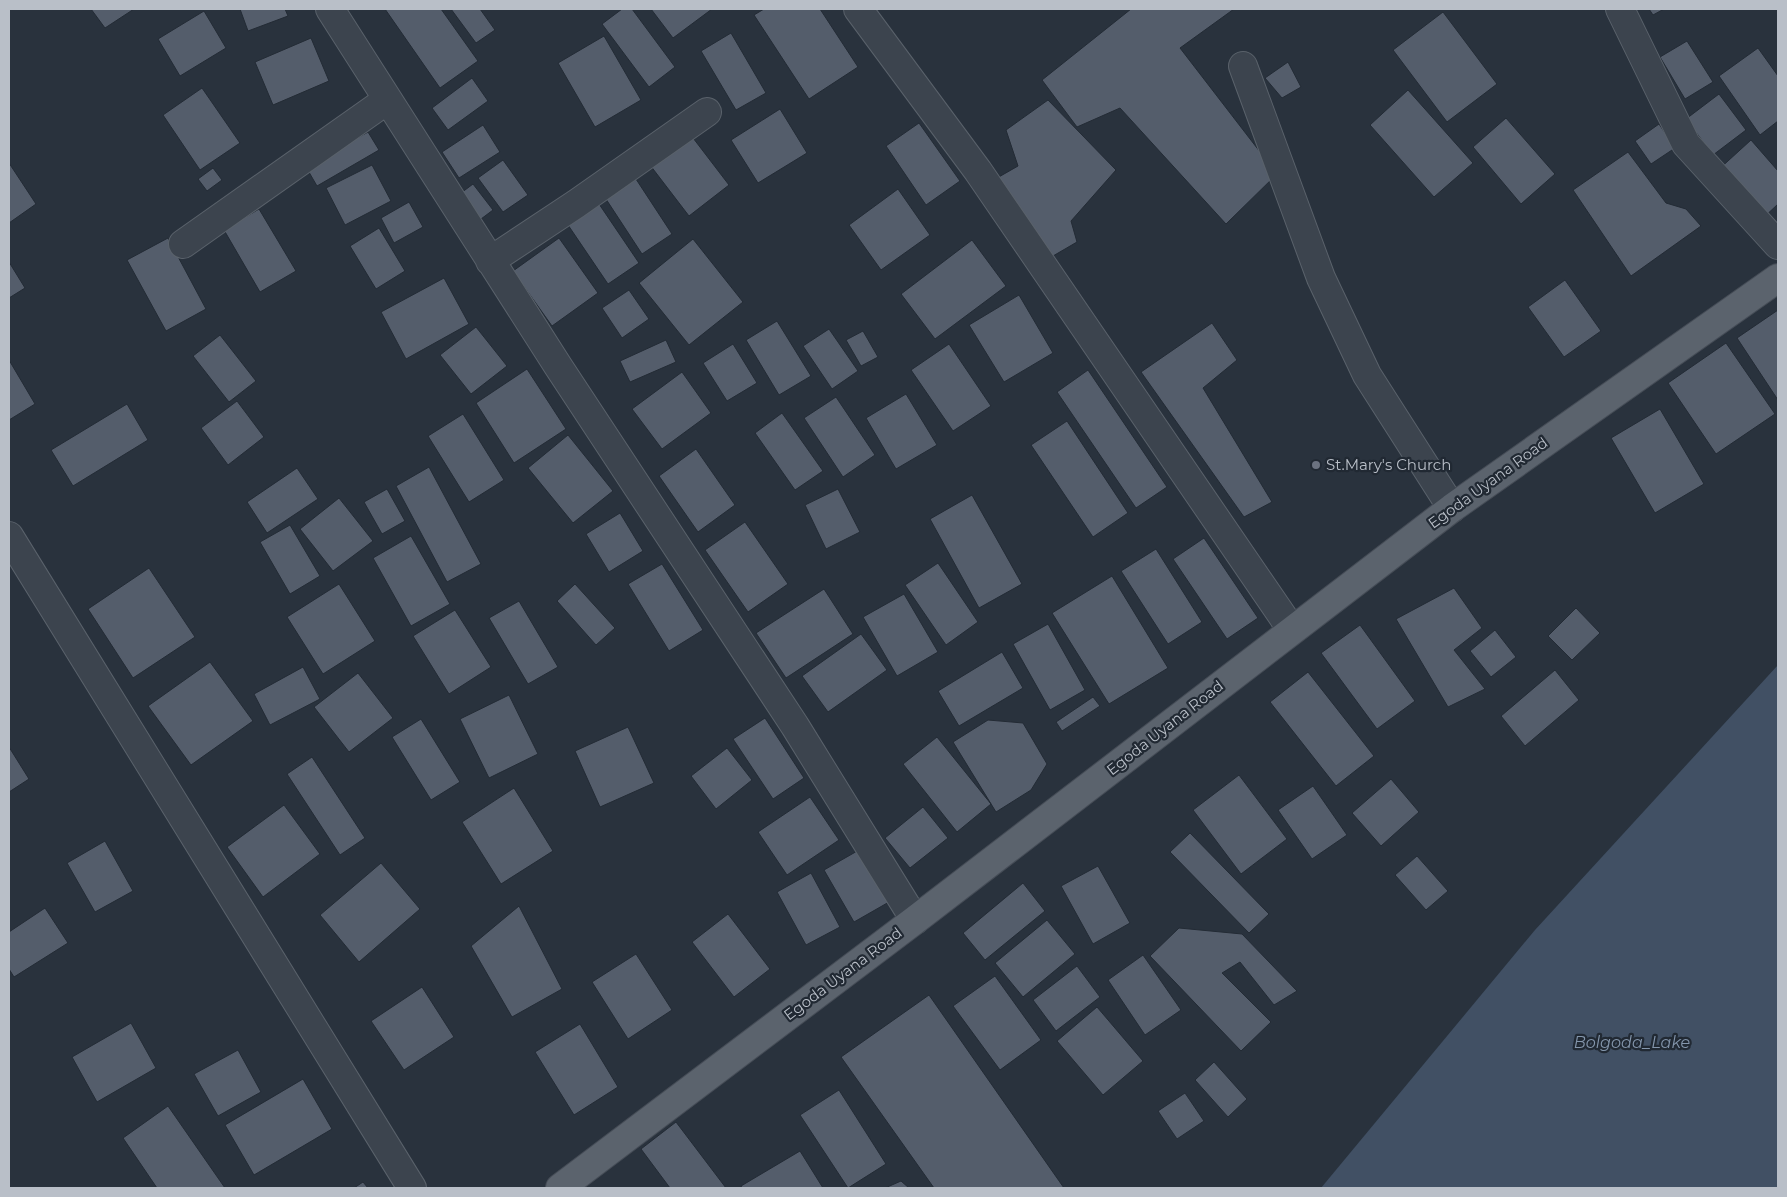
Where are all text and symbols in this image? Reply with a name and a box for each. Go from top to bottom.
street label: Egoda Uyana Road [1424,433,1551,532]
place label: St.Mary's Church [1326,455,1451,474]
marker: St.Mary's Church [1310,459,1322,471]
street label: Egoda Uyana Road [1102,676,1227,779]
street label: Egoda Uyana Road [780,923,906,1024]
water label: Bolgoda_Lake [1574,1033,1690,1052]

